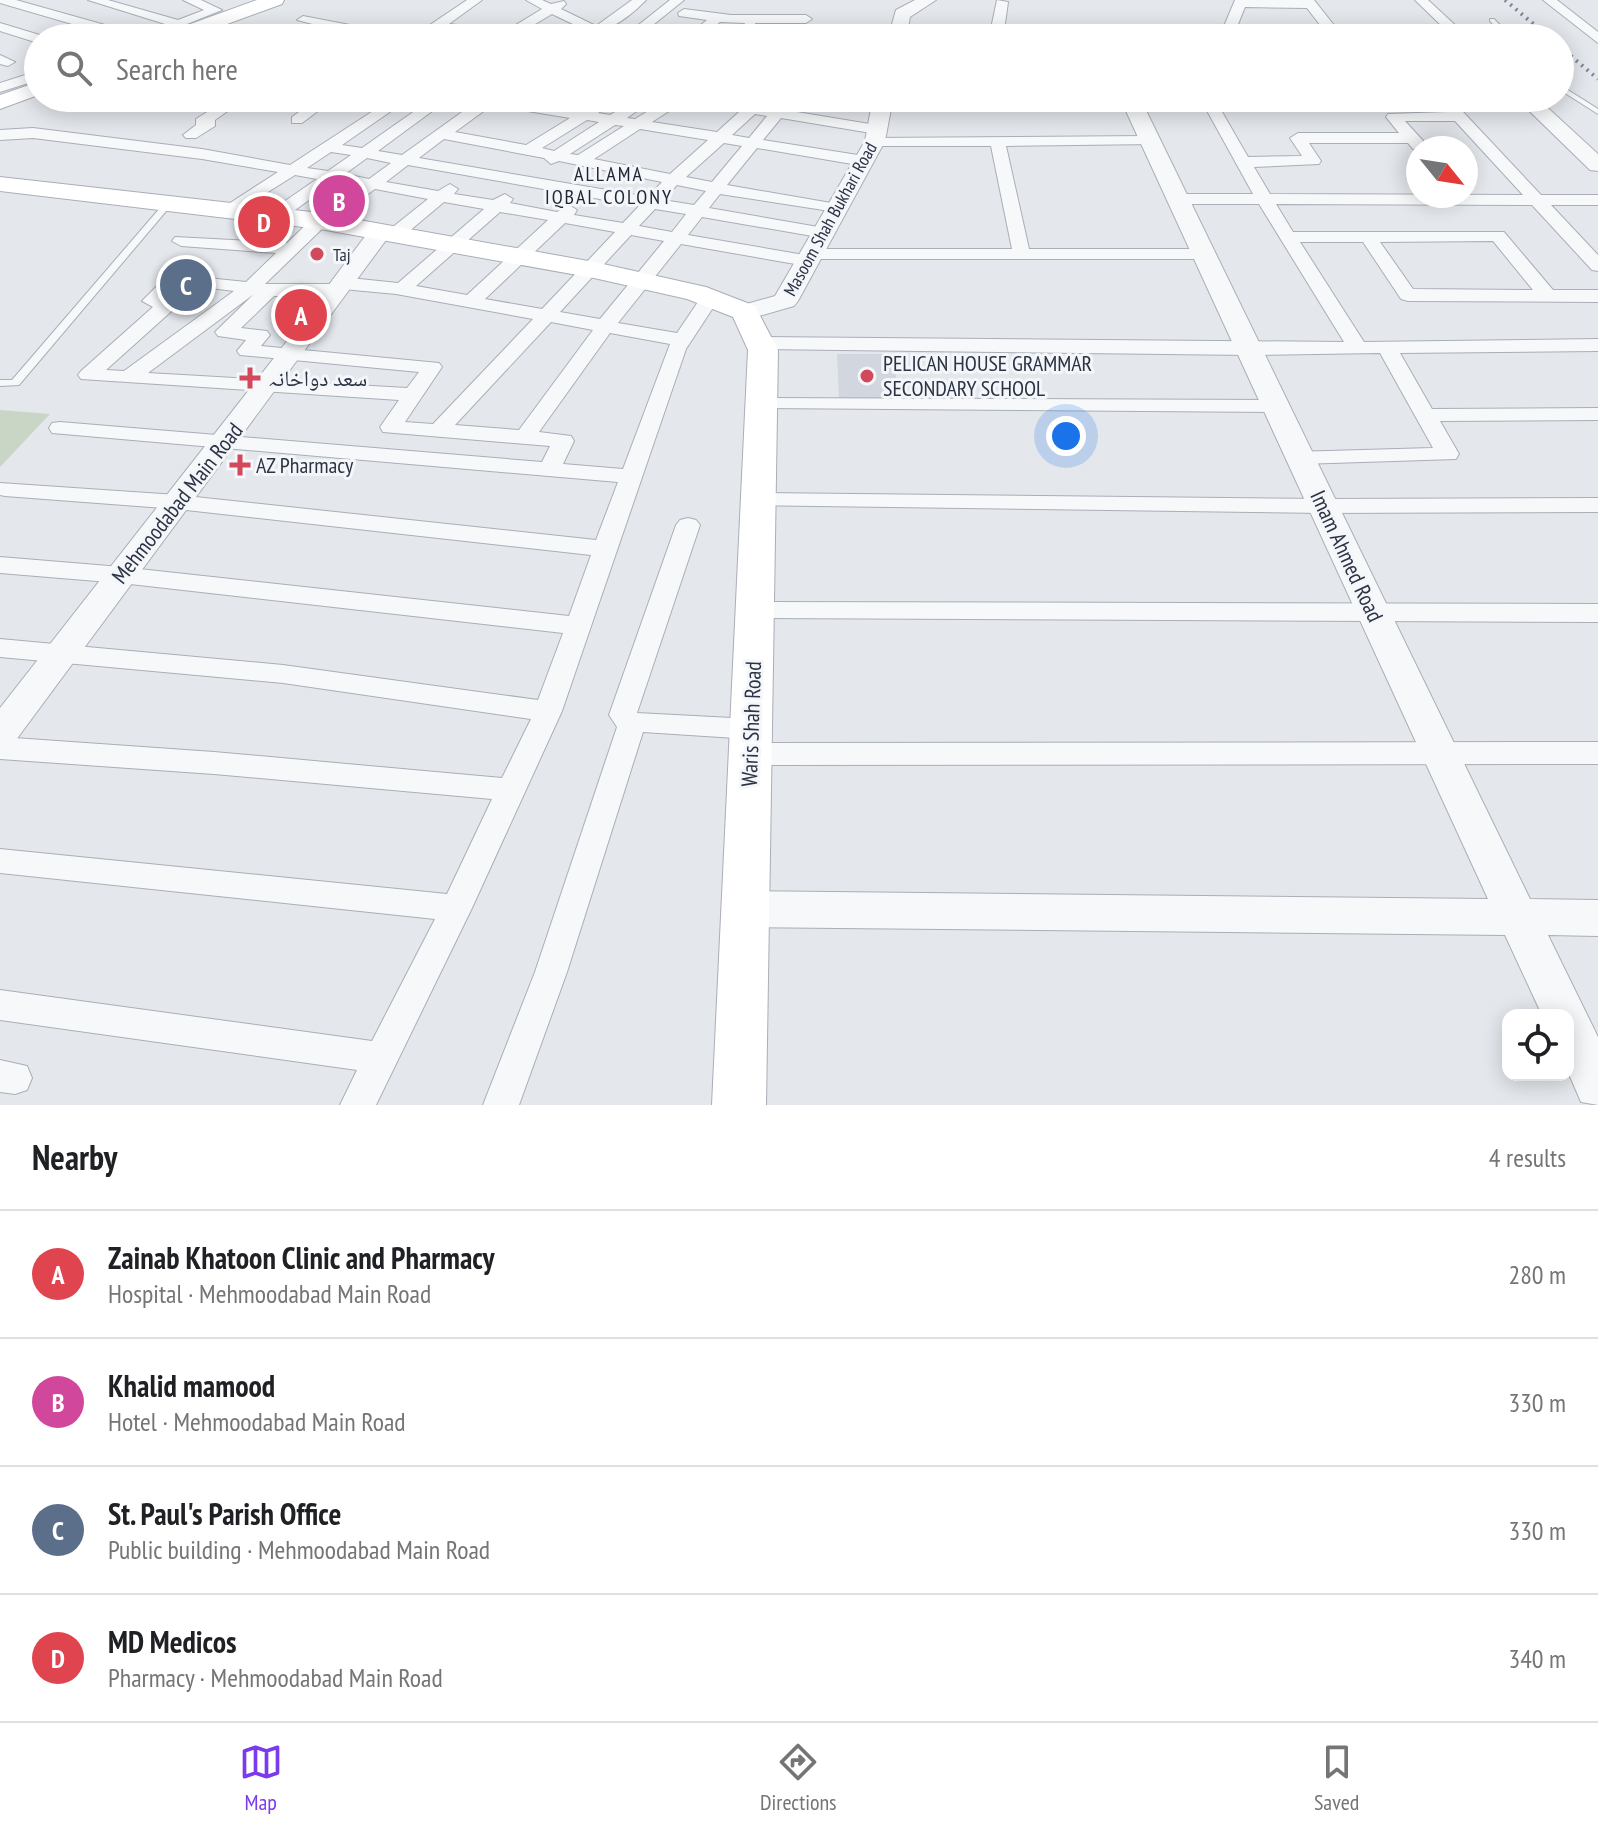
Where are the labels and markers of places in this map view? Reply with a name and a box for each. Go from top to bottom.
pin: B [313,171,365,231]
pin: D [238,192,290,252]
place label: Taj [333,243,351,266]
marker: Taj [308,245,326,263]
pin: C [160,255,212,315]
pin: A [275,285,327,345]
place label: PELICAN HOUSE GRAMMAR SECONDARY SCHOOL [883,349,1092,402]
place label: سعد دواخانہ [268,364,367,392]
marker: سعد دواخانہ [239,367,261,389]
marker: PELICAN HOUSE GRAMMAR SECONDARY SCHOOL [858,367,876,385]
place label: AZ Pharmacy [256,451,354,479]
marker: AZ Pharmacy [231,456,249,474]

